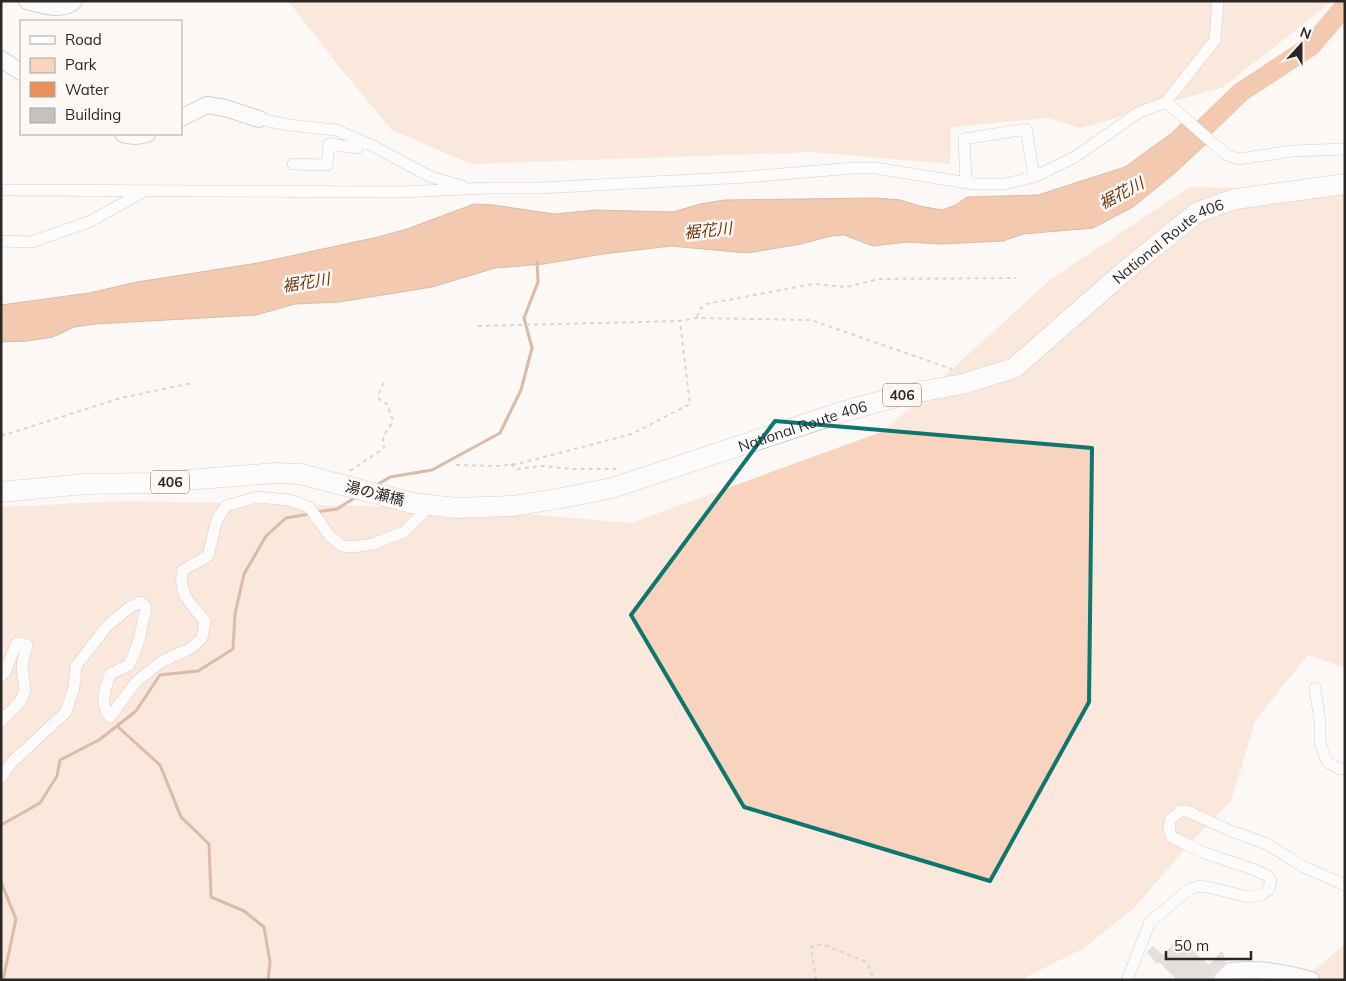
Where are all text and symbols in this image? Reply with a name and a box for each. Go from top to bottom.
legend [20,20,182,135]
north arrow [1276,20,1326,70]
text: N [1297,23,1314,43]
text: Road [65,30,102,49]
text: Park [65,55,97,74]
text: Water [65,80,109,99]
text: Building [65,105,121,124]
water label: 裾花川 [1095,172,1149,213]
street label: National Route 406 [1108,194,1226,287]
water label: 裾花川 [683,217,735,242]
water label: 裾花川 [281,268,333,296]
road number: 406 [883,384,921,406]
street label: National Route 406 [735,396,869,455]
road number: 406 [151,471,189,494]
street label: 湯の瀬橋 [344,477,406,509]
scale bar [1166,928,1251,960]
text: 50 m [1174,936,1209,955]

